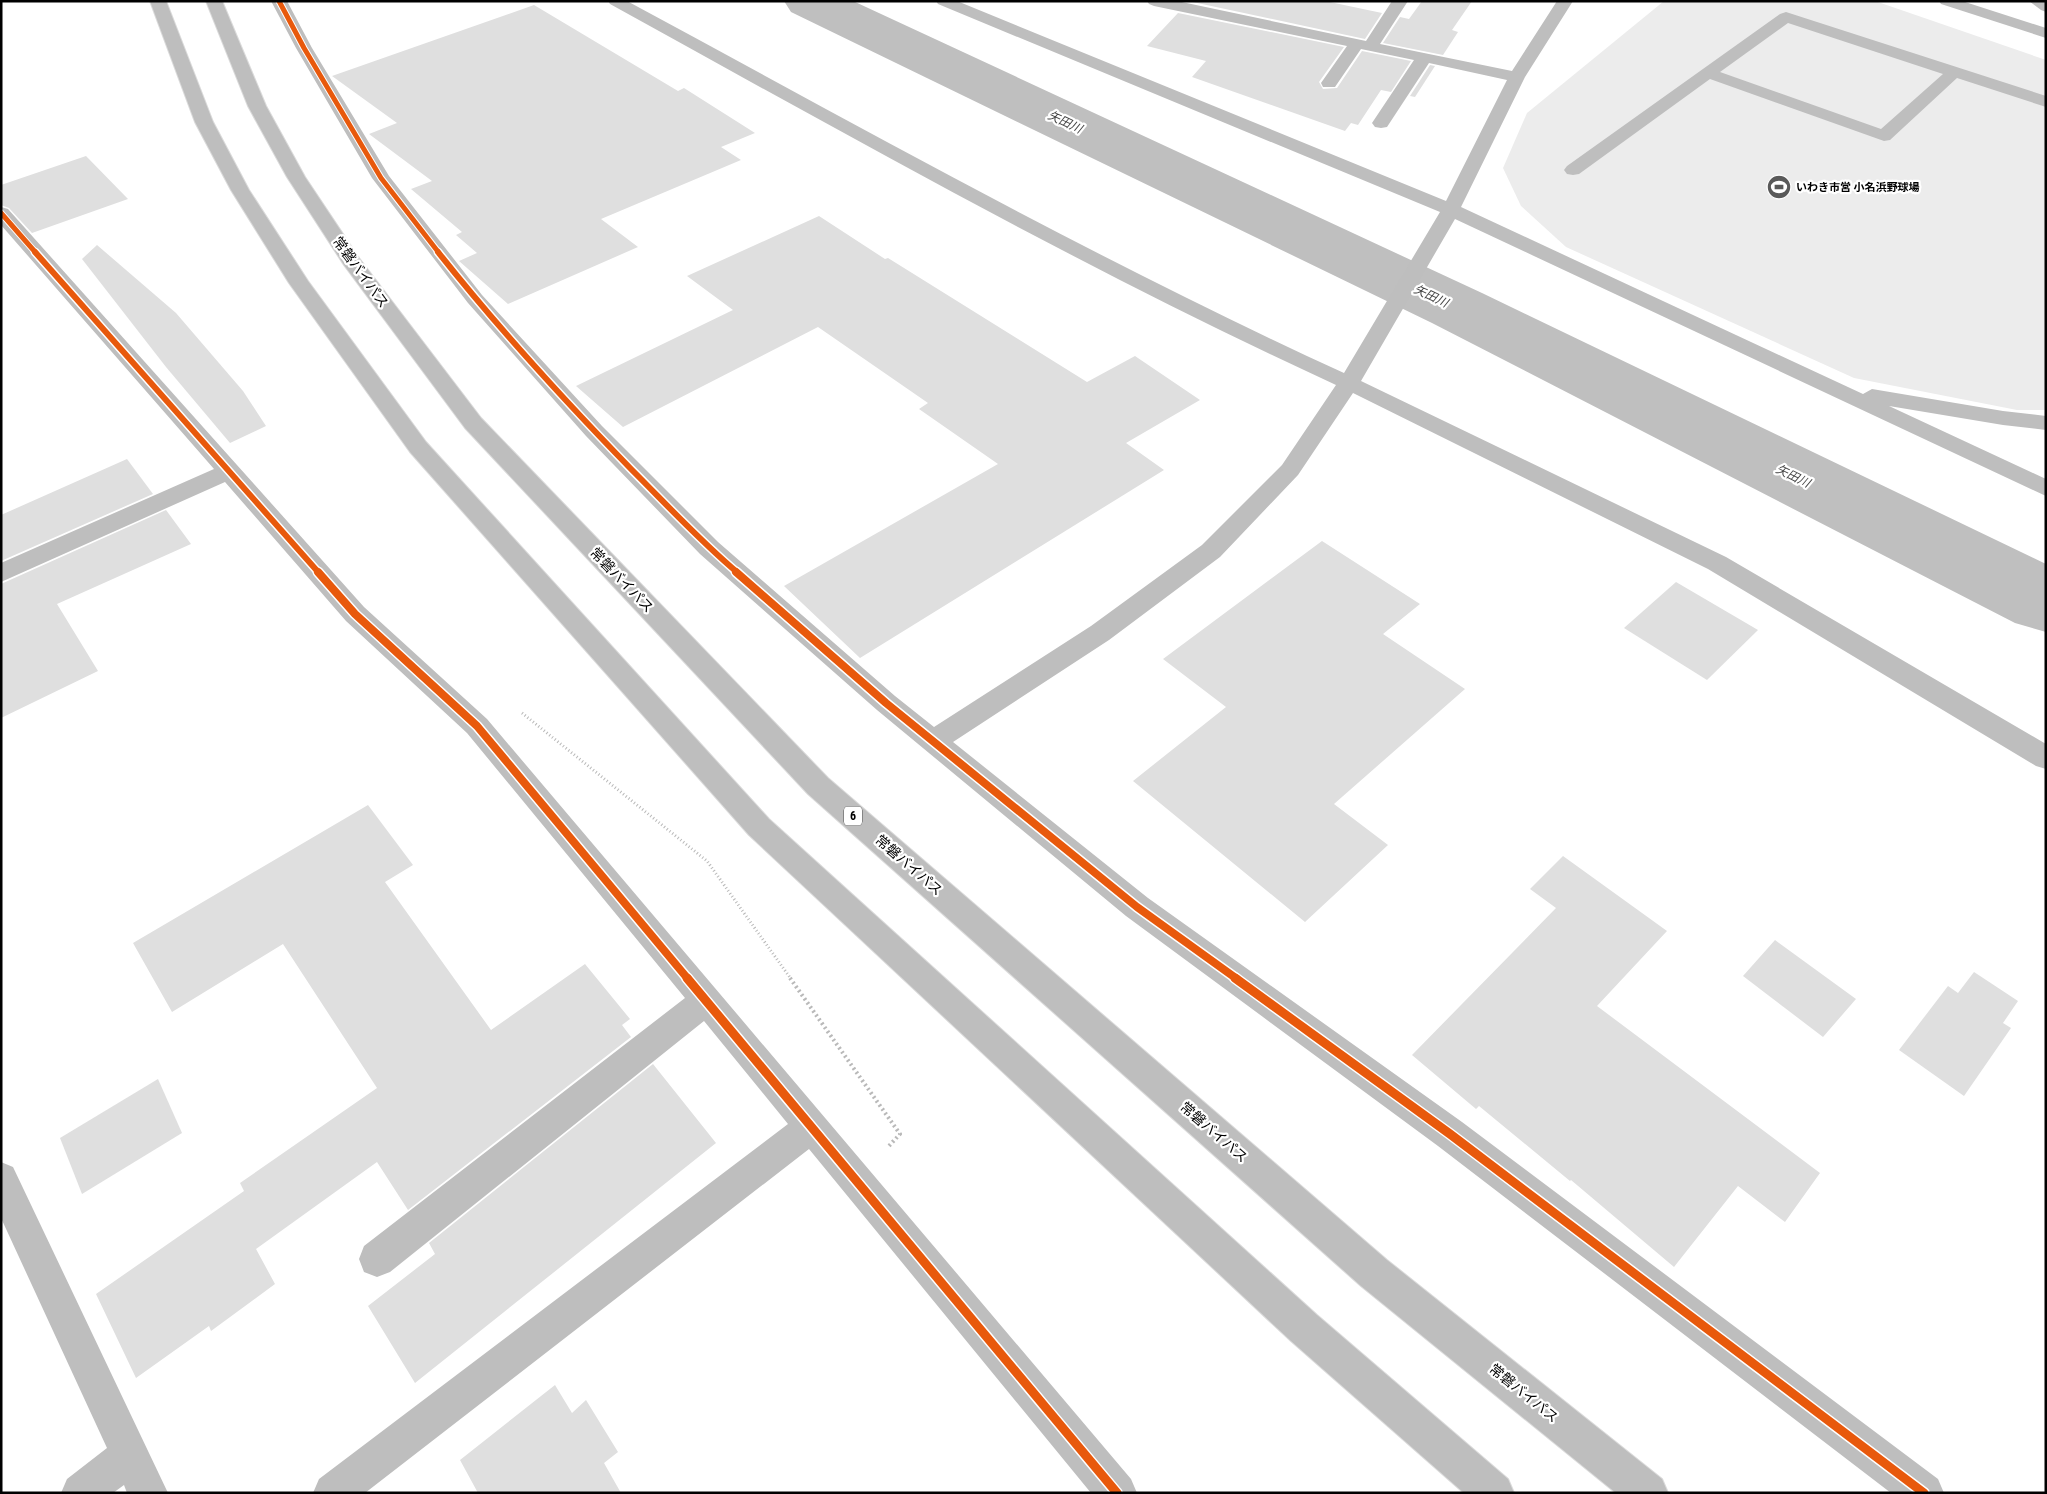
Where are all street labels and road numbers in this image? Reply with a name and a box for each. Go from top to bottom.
street label: 常磐バイパス [330,233,392,311]
street label: 常磐バイパス [587,544,657,616]
road number: 6 [844,806,862,826]
street label: 常磐バイパス [872,831,946,899]
street label: 常磐バイパス [1177,1098,1251,1166]
street label: 常磐バイパス [1486,1360,1562,1426]

